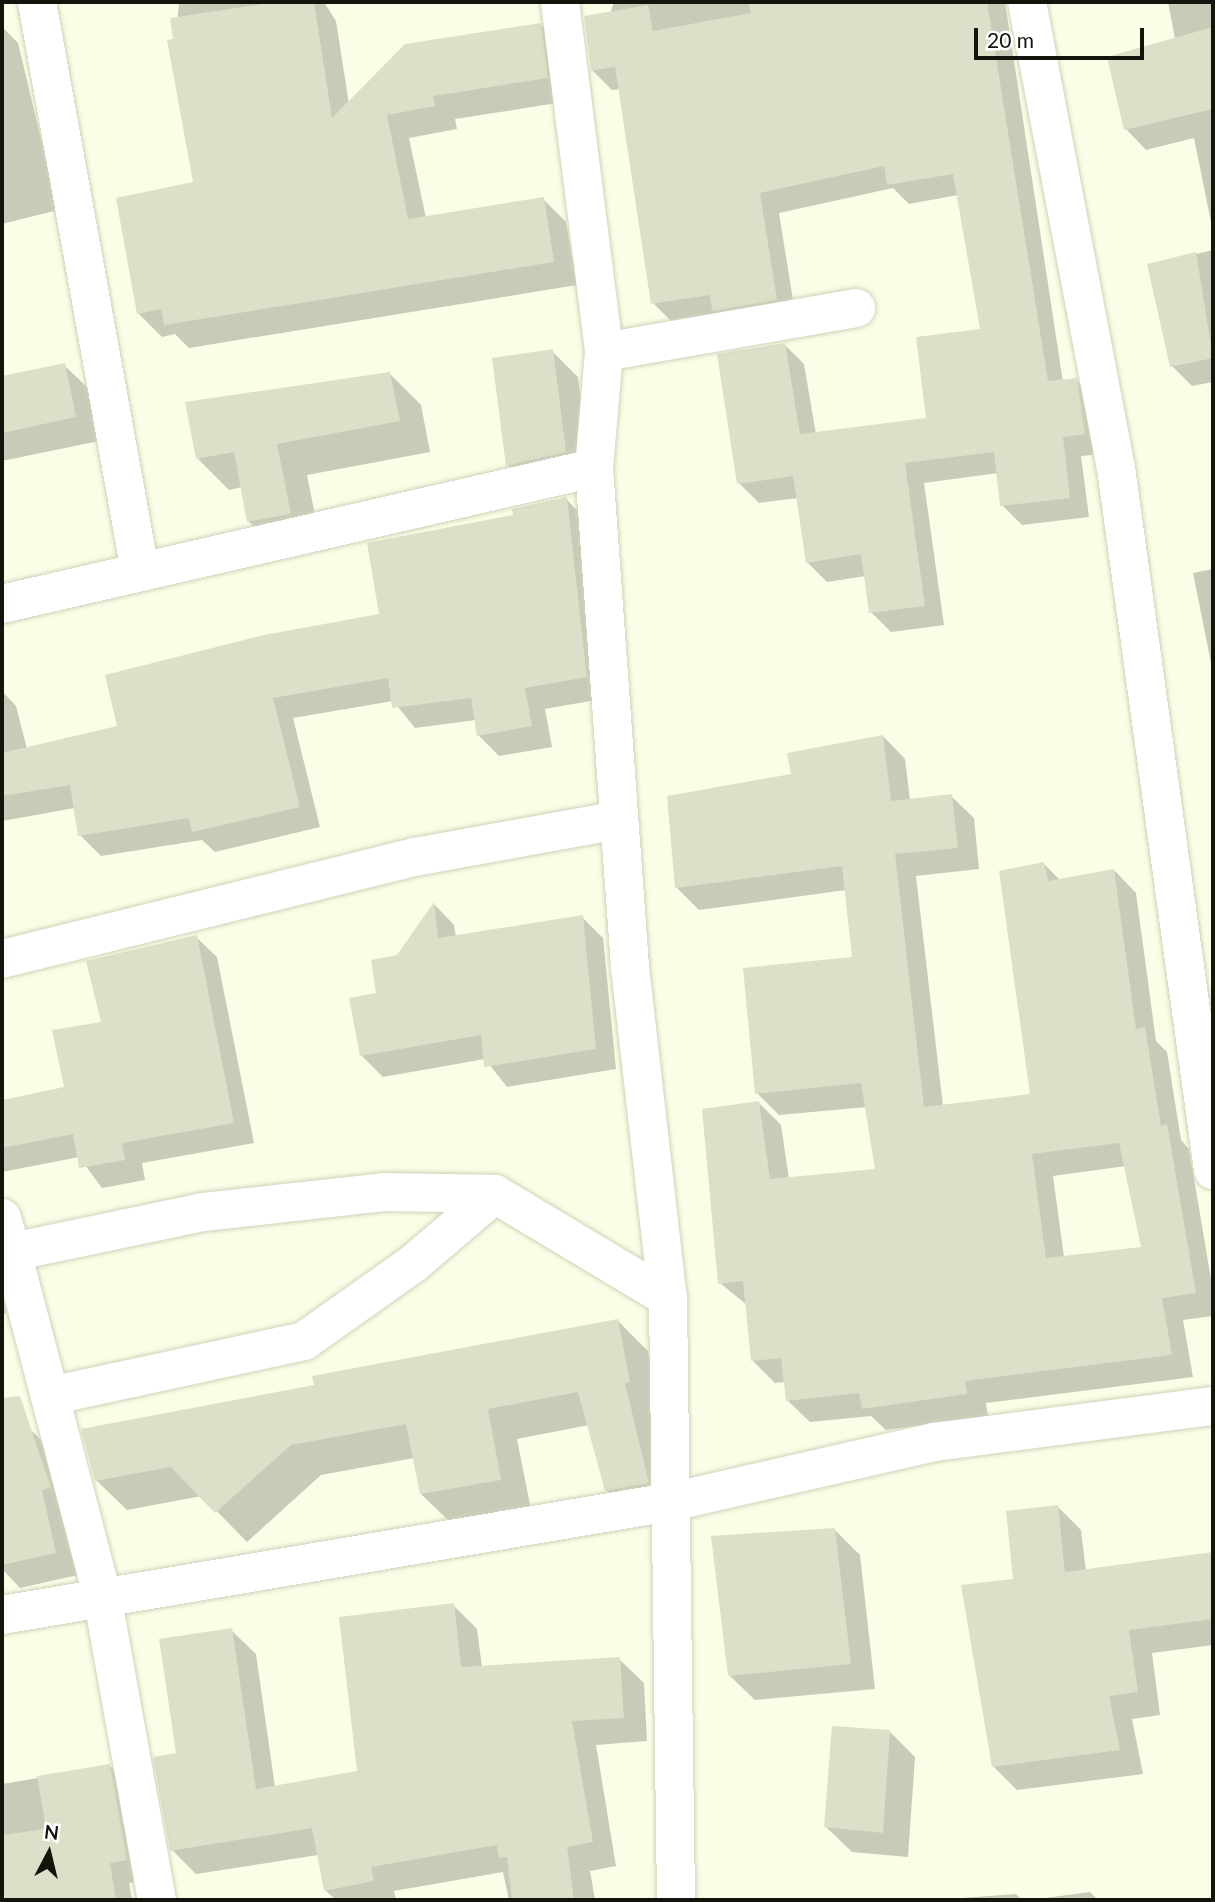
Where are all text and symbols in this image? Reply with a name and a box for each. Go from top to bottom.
scale bar [977,14,1147,58]
text: 20 m [987,27,1034,52]
north arrow [14,1818,84,1888]
text: N [43,1819,60,1844]

